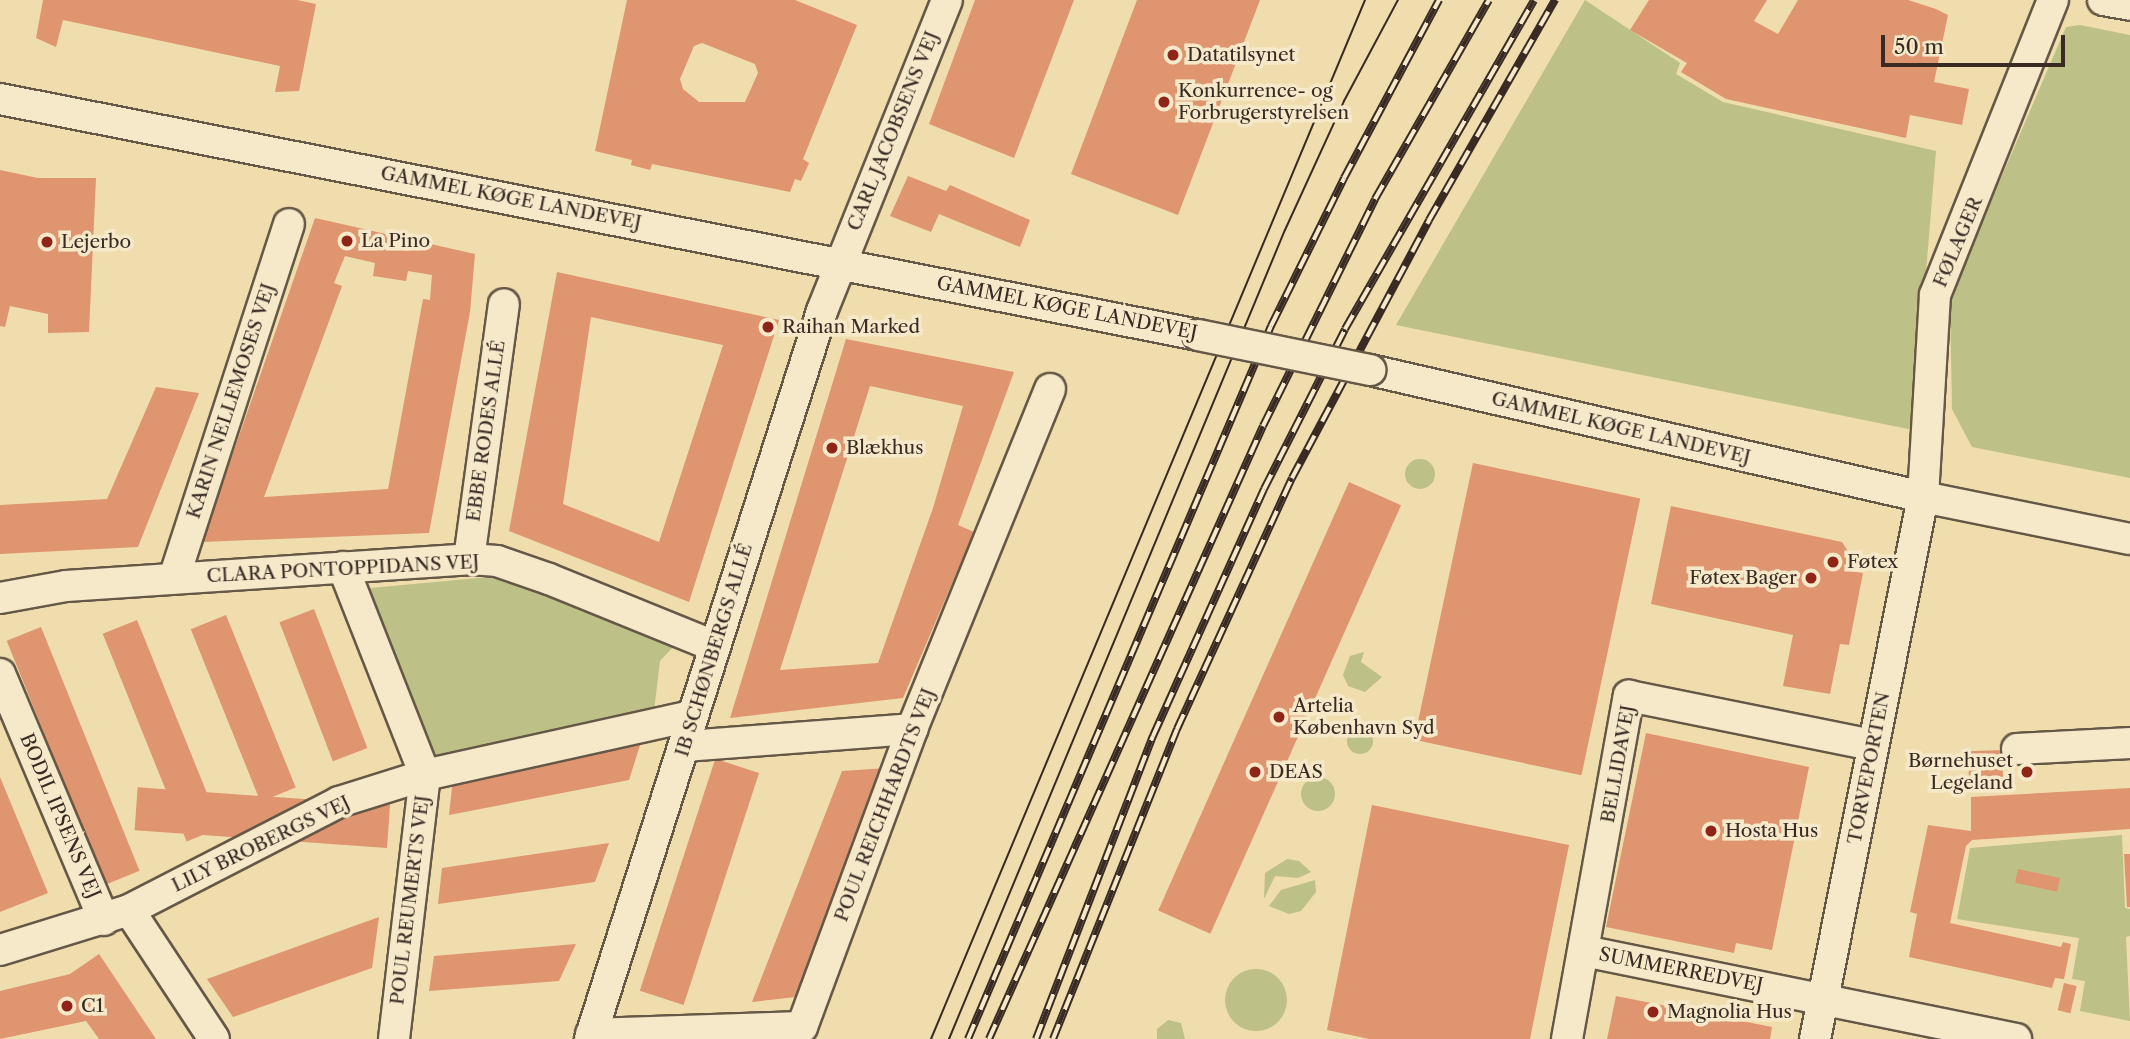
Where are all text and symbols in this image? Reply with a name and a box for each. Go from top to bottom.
scale bar [1885,21,2069,65]
street label: CARL JACOBSENS VEJ [842,27,944,235]
text: 50 m [1894,34,1944,59]
place label: Datatilsynet [1187,44,1295,66]
marker: Datatilsynet [1165,47,1181,63]
place label: Konkurrence- og Forbrugerstyrelsen [1178,80,1349,124]
marker: Konkurrence- og Forbrugerstyrelsen [1156,94,1172,110]
street label: GAMMEL KØGE LANDEVEJ [378,161,644,235]
street label: FØLAGER [1929,193,1987,291]
place label: La Pino [361,230,430,252]
place label: Lejerbo [61,231,131,253]
marker: La Pino [339,233,355,249]
marker: Lejerbo [39,234,55,250]
street label: GAMMEL KØGE LANDEVEJ [934,271,1200,345]
street label: KARIN NELLEMOSES VEJ [182,280,280,522]
place label: Raihan Marked [782,316,920,338]
marker: Raihan Marked [760,319,776,335]
street label: EBBE RODES ALLÉ [462,338,510,524]
street label: GAMMEL KØGE LANDEVEJ [1489,387,1753,469]
place label: Blækhus [846,437,924,459]
marker: Blækhus [824,440,840,456]
street label: IB SCHØNBERGS ALLÉ [671,540,757,760]
street label: CLARA PONTOPPIDANS VEJ [205,550,481,588]
place label: Føtex [1847,551,1898,573]
marker: Føtex [1825,554,1841,570]
place label: Føtex Bager [1689,567,1797,589]
marker: Føtex Bager [1803,570,1819,586]
street label: POUL REICHHARDTS VEJ [830,685,940,925]
street label: TORVEPORTEN [1843,690,1895,846]
place label: Artelia København Syd [1293,695,1435,739]
street label: BELLIDAVEJ [1596,703,1640,825]
marker: Artelia København Syd [1271,709,1287,725]
street label: BODIL IPSENS VEJ [15,729,105,903]
place label: Børnehuset Legeland [1908,750,2013,794]
place label: DEAS [1269,761,1323,783]
marker: DEAS [1247,764,1263,780]
marker: Børnehuset Legeland [2019,764,2035,780]
street label: LILY BROBERGS VEJ [168,791,354,897]
street label: POUL REUMERTS VEJ [386,793,434,1007]
place label: Hosta Hus [1725,820,1818,842]
marker: Hosta Hus [1703,823,1719,839]
street label: SUMMERREDVEJ [1597,943,1765,997]
place label: C1 [81,995,104,1017]
marker: C1 [59,998,75,1014]
place label: Magnolia Hus [1667,1001,1792,1023]
marker: Magnolia Hus [1645,1004,1661,1020]

